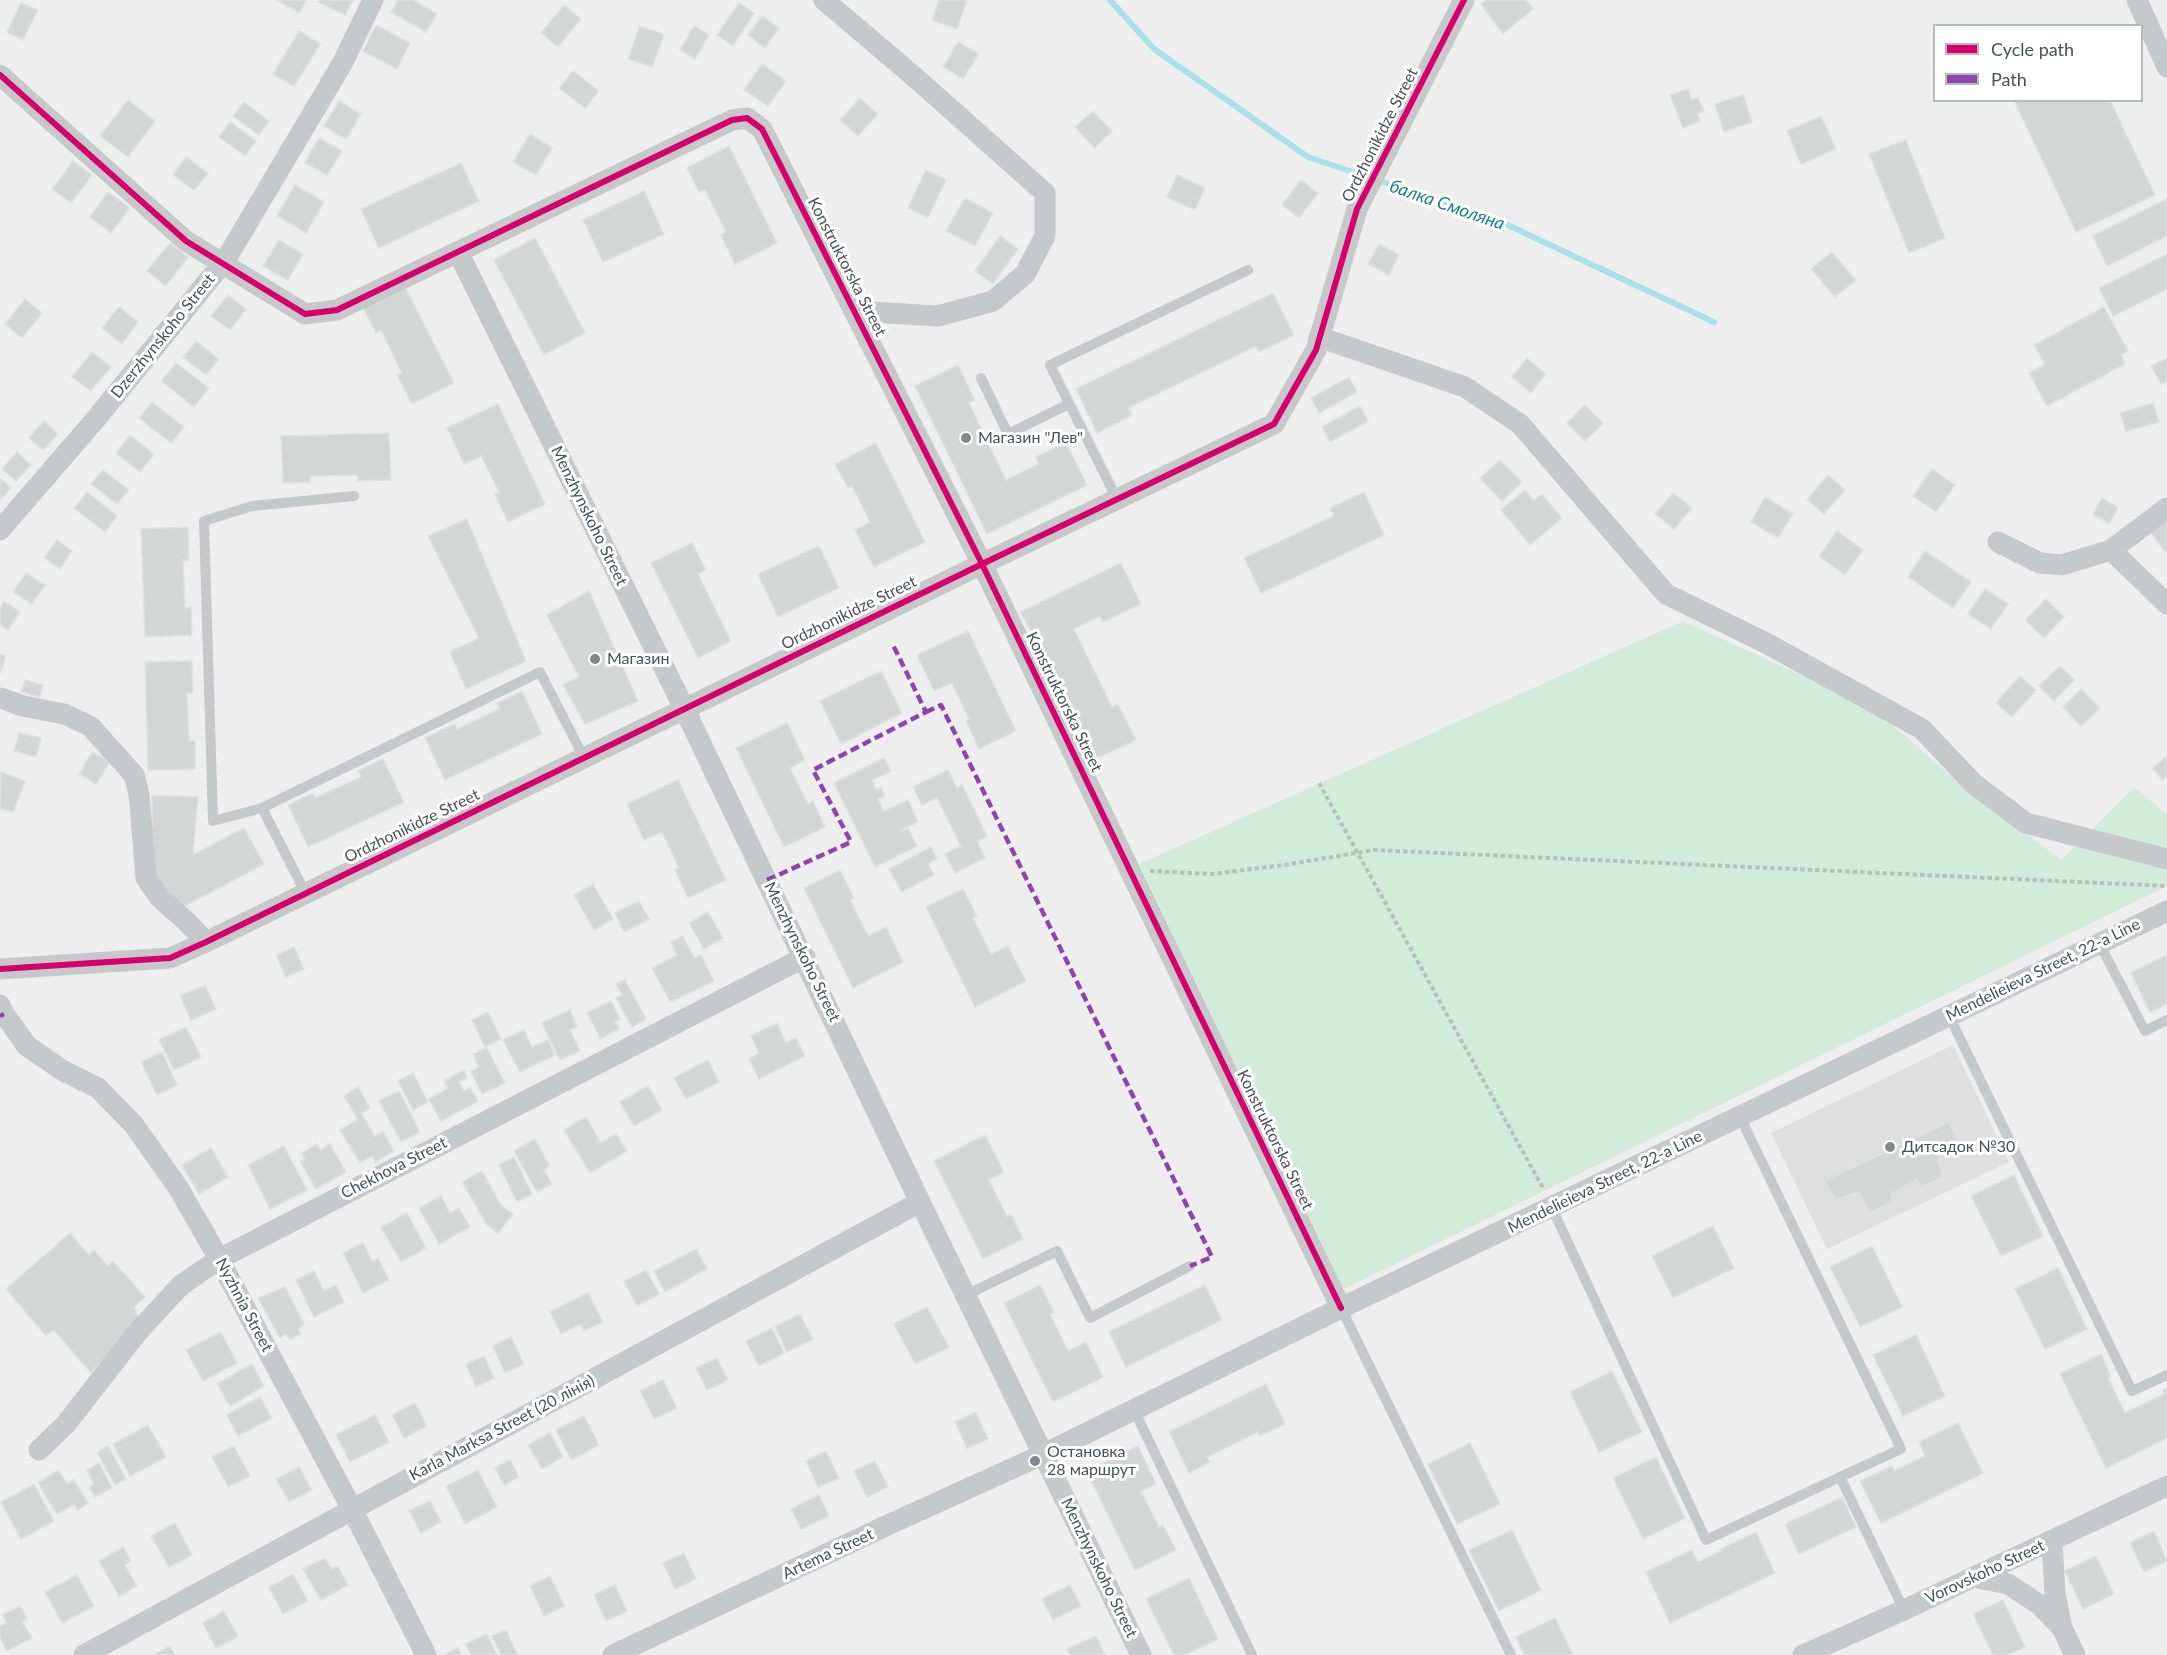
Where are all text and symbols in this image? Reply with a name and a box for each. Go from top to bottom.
legend [1933,24,2143,102]
text: Cycle path [1991,38,2074,60]
street label: Ordzhonikidze Street [1338,65,1422,205]
text: Path [1991,68,2027,90]
water label: балка Смоляна [1387,175,1507,235]
street label: Konstruktorska Street [804,194,890,340]
street label: Dzerzhynskoho Street [107,270,219,402]
place label: Магазин "Лев" [978,428,1083,448]
marker: Магазин "Лев" [959,431,973,445]
street label: Menzhynskoho Street [547,443,631,589]
street label: Ordzhonikidze Street [778,572,920,654]
street label: Konstruktorska Street [1022,629,1106,775]
place label: Магазин [607,649,669,669]
marker: Магазин [588,652,602,666]
street label: Ordzhonikidze Street [341,785,483,867]
street label: Menzhynskoho Street [760,879,844,1025]
street label: Mendelieieva Street, 22-a Line [1943,915,2143,1025]
street label: Konstruktorska Street [1233,1067,1317,1213]
street label: Mendelieieva Street, 22-a Line [1505,1127,1705,1237]
street label: Chekhova Street [338,1133,450,1203]
place label: Дитсадок №30 [1902,1137,2015,1157]
marker: Дитсадок №30 [1883,1140,1897,1154]
street label: Nyzhnia Street [211,1255,277,1355]
street label: Karla Marksa Street (20 лiнiя) [406,1371,598,1485]
place label: Остановка 28 маршрут [1047,1442,1136,1480]
marker: Остановка 28 маршрут [1028,1454,1042,1468]
street label: Menzhynskoho Street [1057,1495,1141,1641]
street label: Artema Street [779,1525,877,1583]
street label: Vorovskoho Street [1922,1536,2048,1608]

